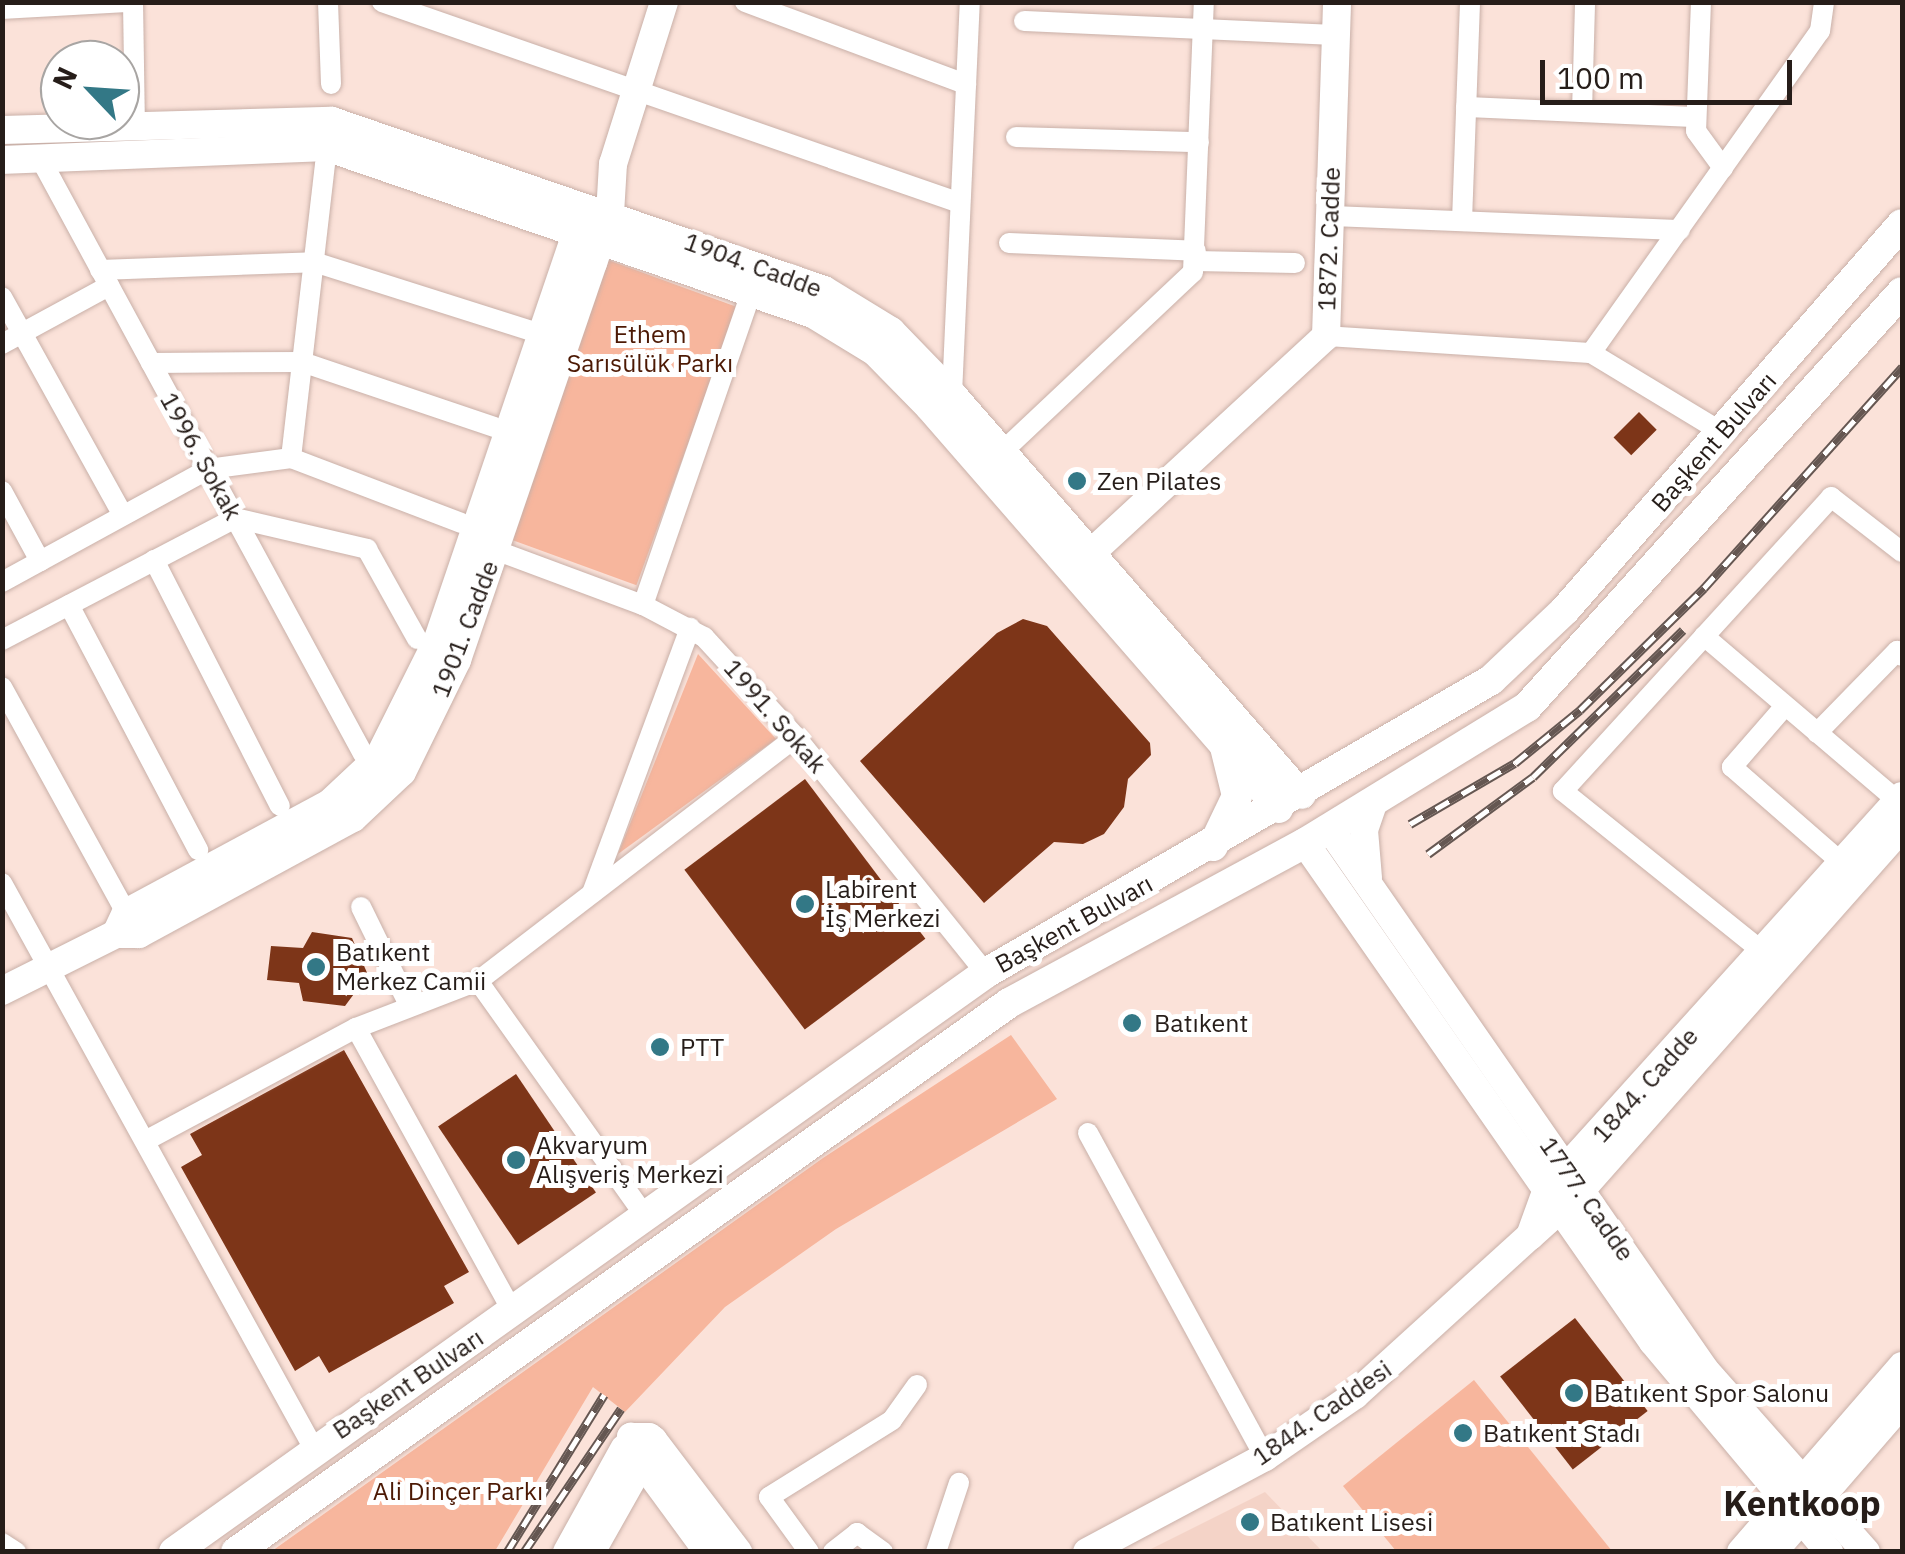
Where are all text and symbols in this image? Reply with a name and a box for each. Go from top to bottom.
north arrow [40,40,140,140]
scale bar [1545,40,1798,102]
text: 100 m [1557,58,1644,97]
text: N [43,61,85,95]
street label: 1872. Cadde [1311,166,1347,312]
street label: 1904. Cadde [680,226,826,304]
park label: Ethem Sarısülük Parkı [567,320,733,379]
street label: Başkent Bulvarı [1645,366,1783,518]
street label: 1996. Sokak [154,387,248,525]
place label: Zen Pilates [1097,466,1221,496]
marker: Zen Pilates [1066,470,1088,492]
street label: 1901. Cadde [425,556,505,702]
street label: 1991. Sokak [717,653,833,779]
street label: Başkent Bulvarı [990,868,1158,980]
place label: Labirent İş Merkezi [825,875,940,934]
marker: Labirent İş Merkezi [794,893,816,915]
place label: Batıkent Merkez Camii [336,938,486,997]
marker: Batıkent Merkez Camii [305,956,327,978]
place label: Batıkent [1154,1008,1248,1038]
marker: Batıkent [1119,1010,1145,1036]
street label: 1844. Cadde [1586,1021,1704,1149]
place label: PTT [680,1032,724,1062]
marker: PTT [649,1036,671,1058]
place label: Akvaryum Alışveriş Merkezi [536,1131,724,1190]
street label: 1777. Cadde [1533,1131,1641,1267]
marker: Akvaryum Alışveriş Merkezi [505,1149,527,1171]
street label: Başkent Bulvarı [327,1323,489,1445]
street label: 1844. Caddesi [1247,1354,1397,1472]
place label: Batıkent Spor Salonu [1594,1378,1829,1408]
marker: Batıkent Spor Salonu [1563,1382,1585,1404]
place label: Batıkent Stadı [1483,1418,1640,1448]
marker: Batıkent Stadı [1452,1422,1474,1444]
park label: Ali Dinçer Parkı [373,1476,543,1506]
district label: Kentkoop [1723,1482,1881,1524]
place label: Batıkent Lisesi [1270,1507,1433,1537]
marker: Batıkent Lisesi [1239,1511,1261,1533]

